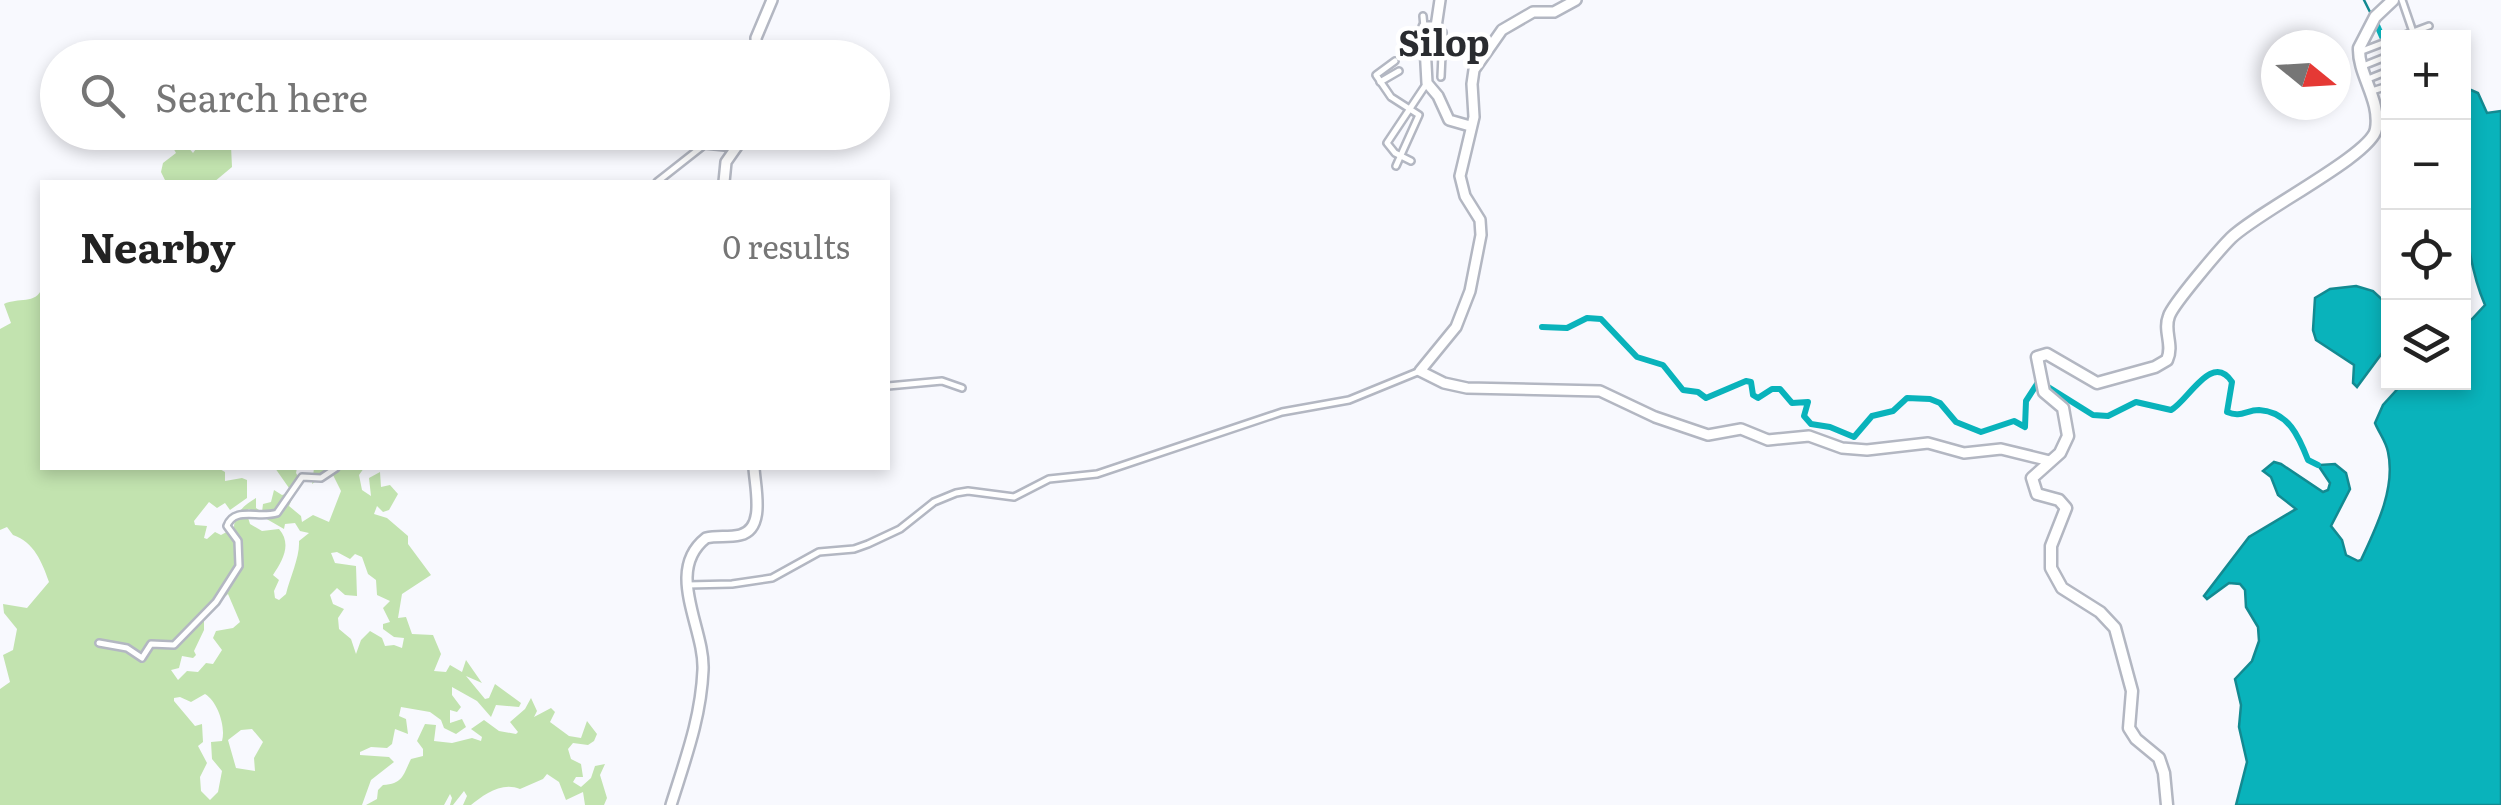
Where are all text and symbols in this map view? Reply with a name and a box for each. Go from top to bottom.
district label: Silop [1398,15,1490,67]
north arrow [2261,30,2351,120]
map controls [2381,30,2471,390]
button: + [2381,30,2471,120]
search box [40,40,890,150]
text: Search here [155,67,368,124]
icon: search [75,68,130,123]
button: − [2381,120,2471,210]
button: locate [2381,210,2471,300]
text: Nearby [80,214,236,276]
text: 0 results [722,221,850,269]
button: layers [2381,300,2471,390]

